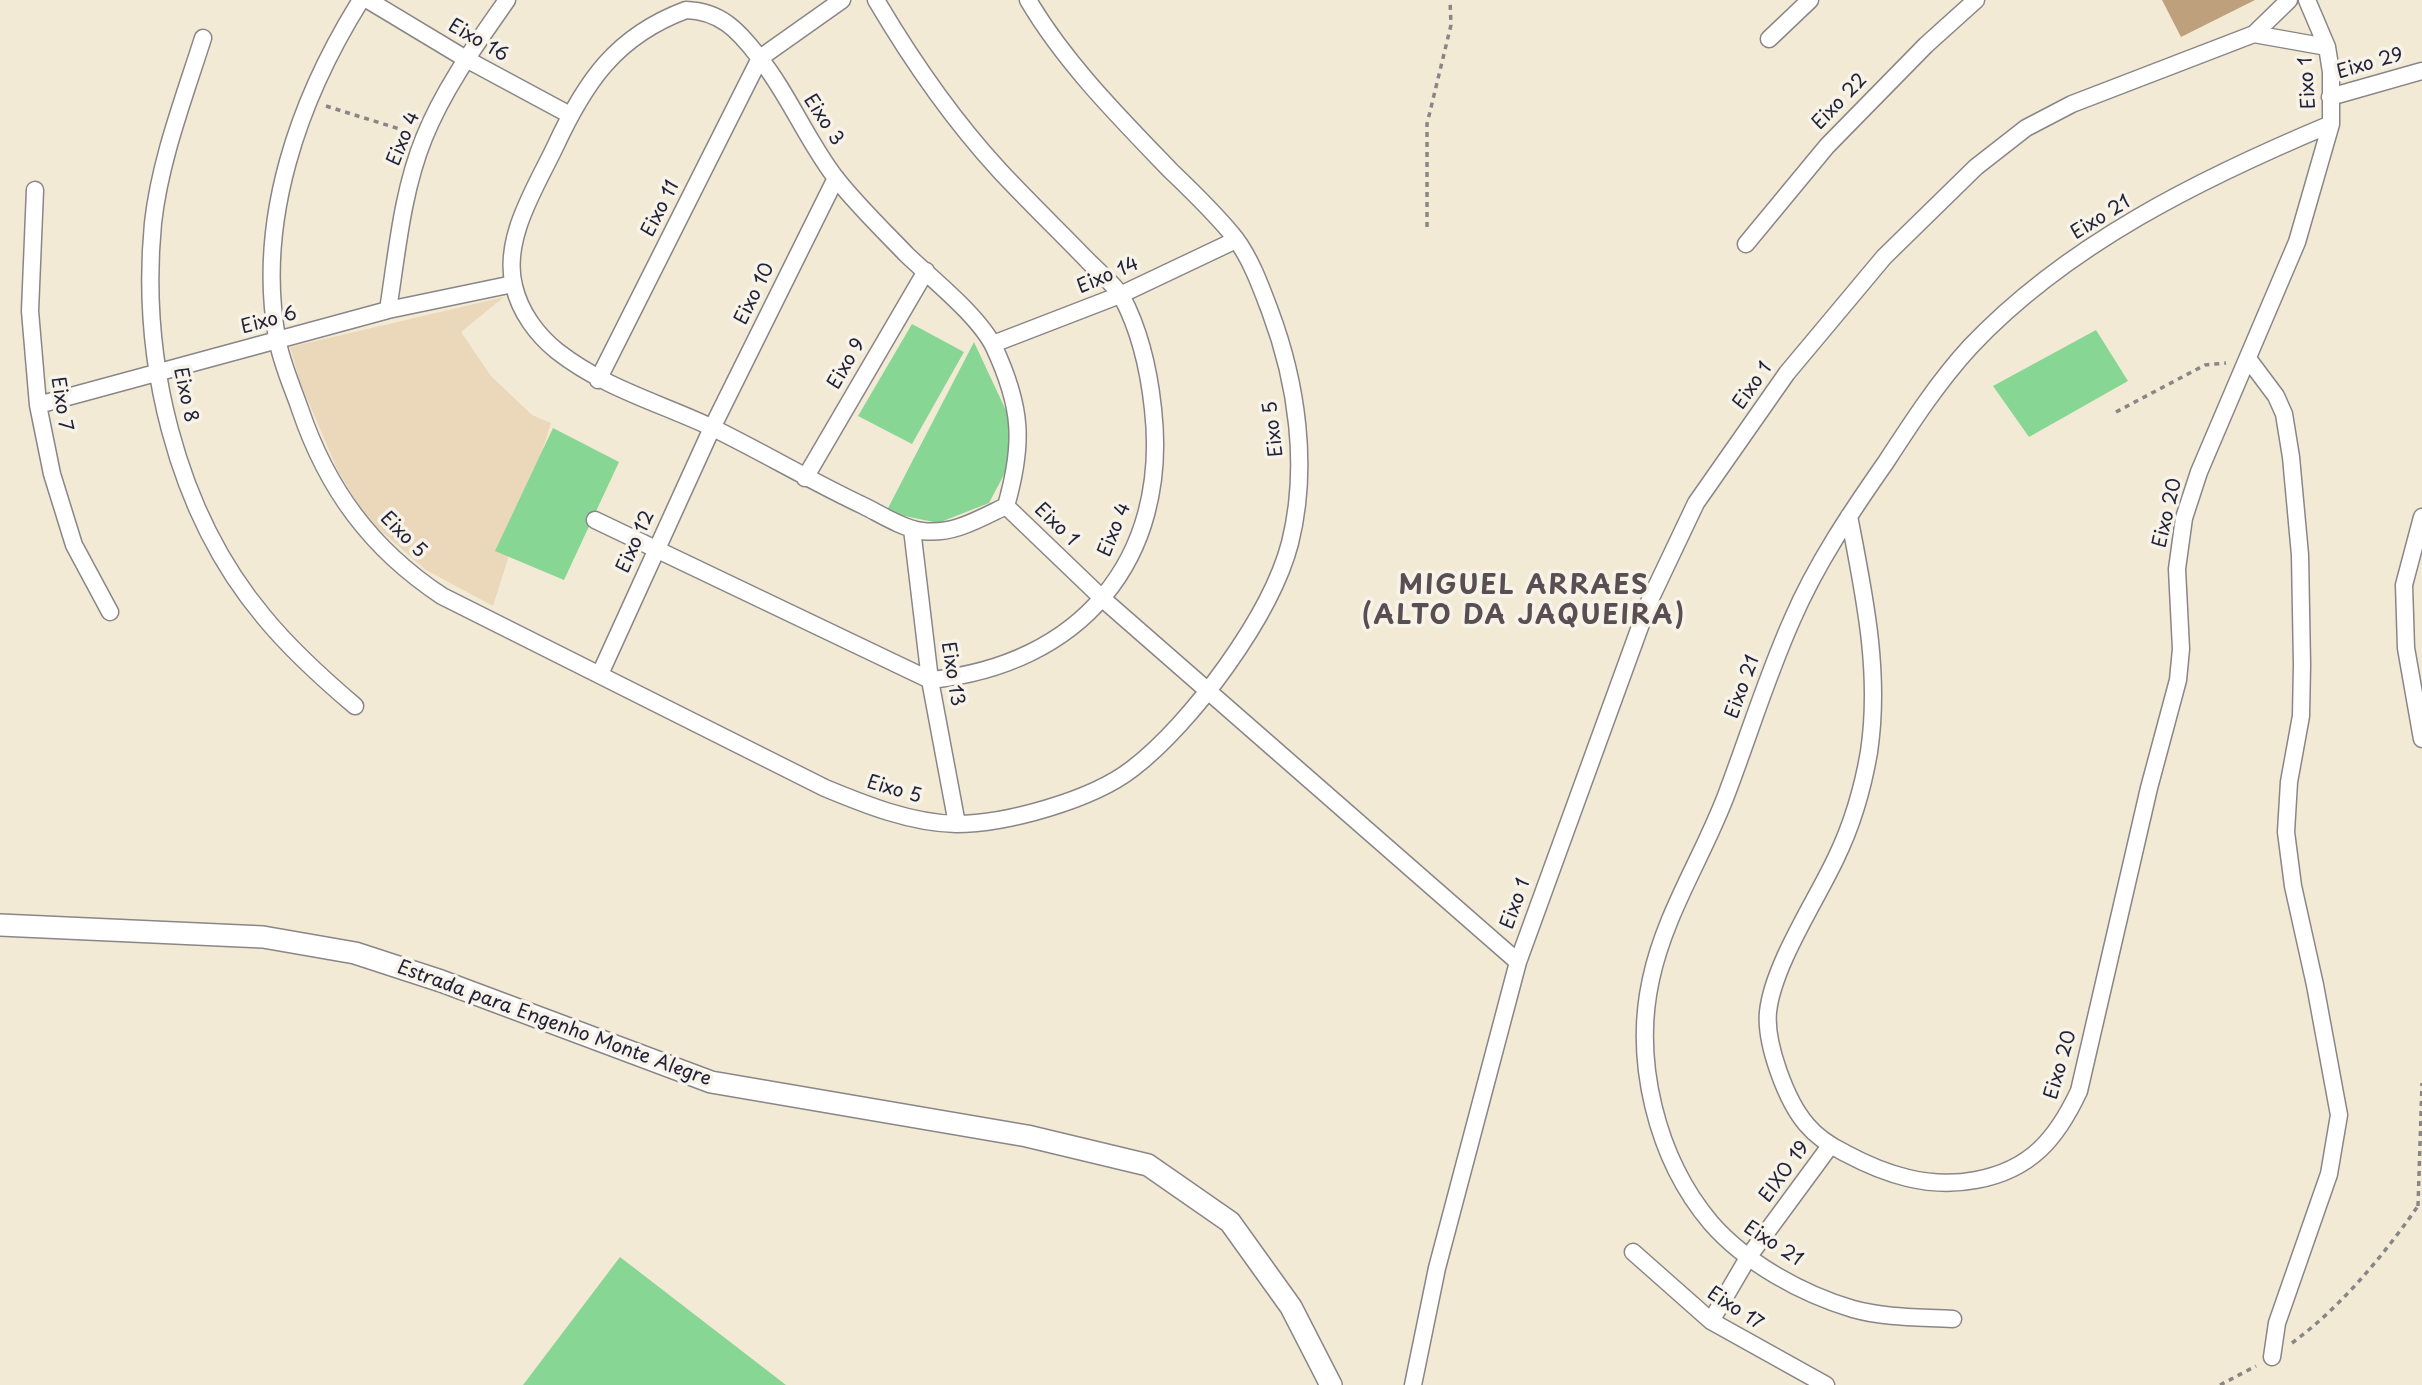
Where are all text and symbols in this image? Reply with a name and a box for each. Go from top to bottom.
street label: Eixo 16 [444,15,512,67]
street label: Eixo 29 [2334,44,2406,84]
street label: Eixo 1 [2295,56,2321,110]
street label: Eixo 22 [1808,69,1872,135]
street label: Eixo 3 [798,90,848,150]
street label: Eixo 4 [383,109,425,169]
street label: Eixo 11 [637,177,685,241]
street label: Eixo 21 [2067,191,2135,245]
street label: Eixo 14 [1074,253,1142,299]
street label: Eixo 10 [730,259,780,329]
street label: Eixo 6 [238,303,300,339]
street label: Eixo 9 [823,335,871,393]
street label: Eixo 1 [1729,358,1777,414]
street label: Eixo 8 [168,365,202,425]
street label: Eixo 7 [45,375,77,433]
street label: Eixo 5 [1259,400,1289,458]
street label: Eixo 20 [2149,476,2187,550]
street label: Eixo 1 [1029,499,1083,551]
street label: Eixo 4 [1094,500,1136,560]
street label: Eixo 5 [375,507,431,563]
street label: Eixo 12 [612,507,660,577]
district label: MIGUEL ARRAES (ALTO DA JAQUEIRA) [1365,571,1683,632]
street label: Eixo 13 [936,640,968,708]
street label: Eixo 21 [1721,652,1765,722]
street label: Eixo 5 [864,771,924,809]
street label: Eixo 1 [1496,876,1536,932]
street label: Estrada para Engenho Monte Alegre [394,956,714,1092]
street label: Eixo 20 [2040,1028,2082,1102]
street label: EIXO 19 [1755,1137,1815,1207]
street label: Eixo 21 [1739,1217,1807,1271]
street label: Eixo 17 [1703,1282,1767,1336]

